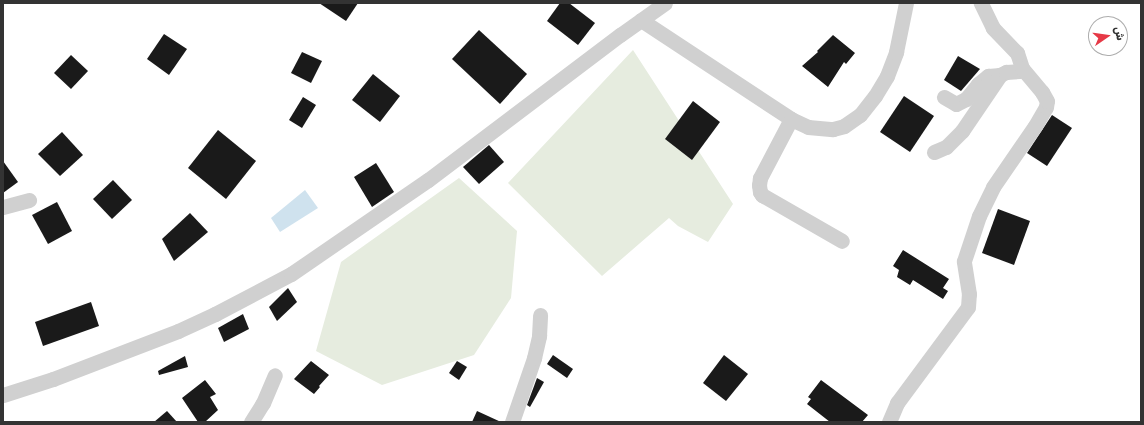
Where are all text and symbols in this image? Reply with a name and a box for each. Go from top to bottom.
north arrow [1088,16,1128,56]
text: ش [1111,25,1127,42]

